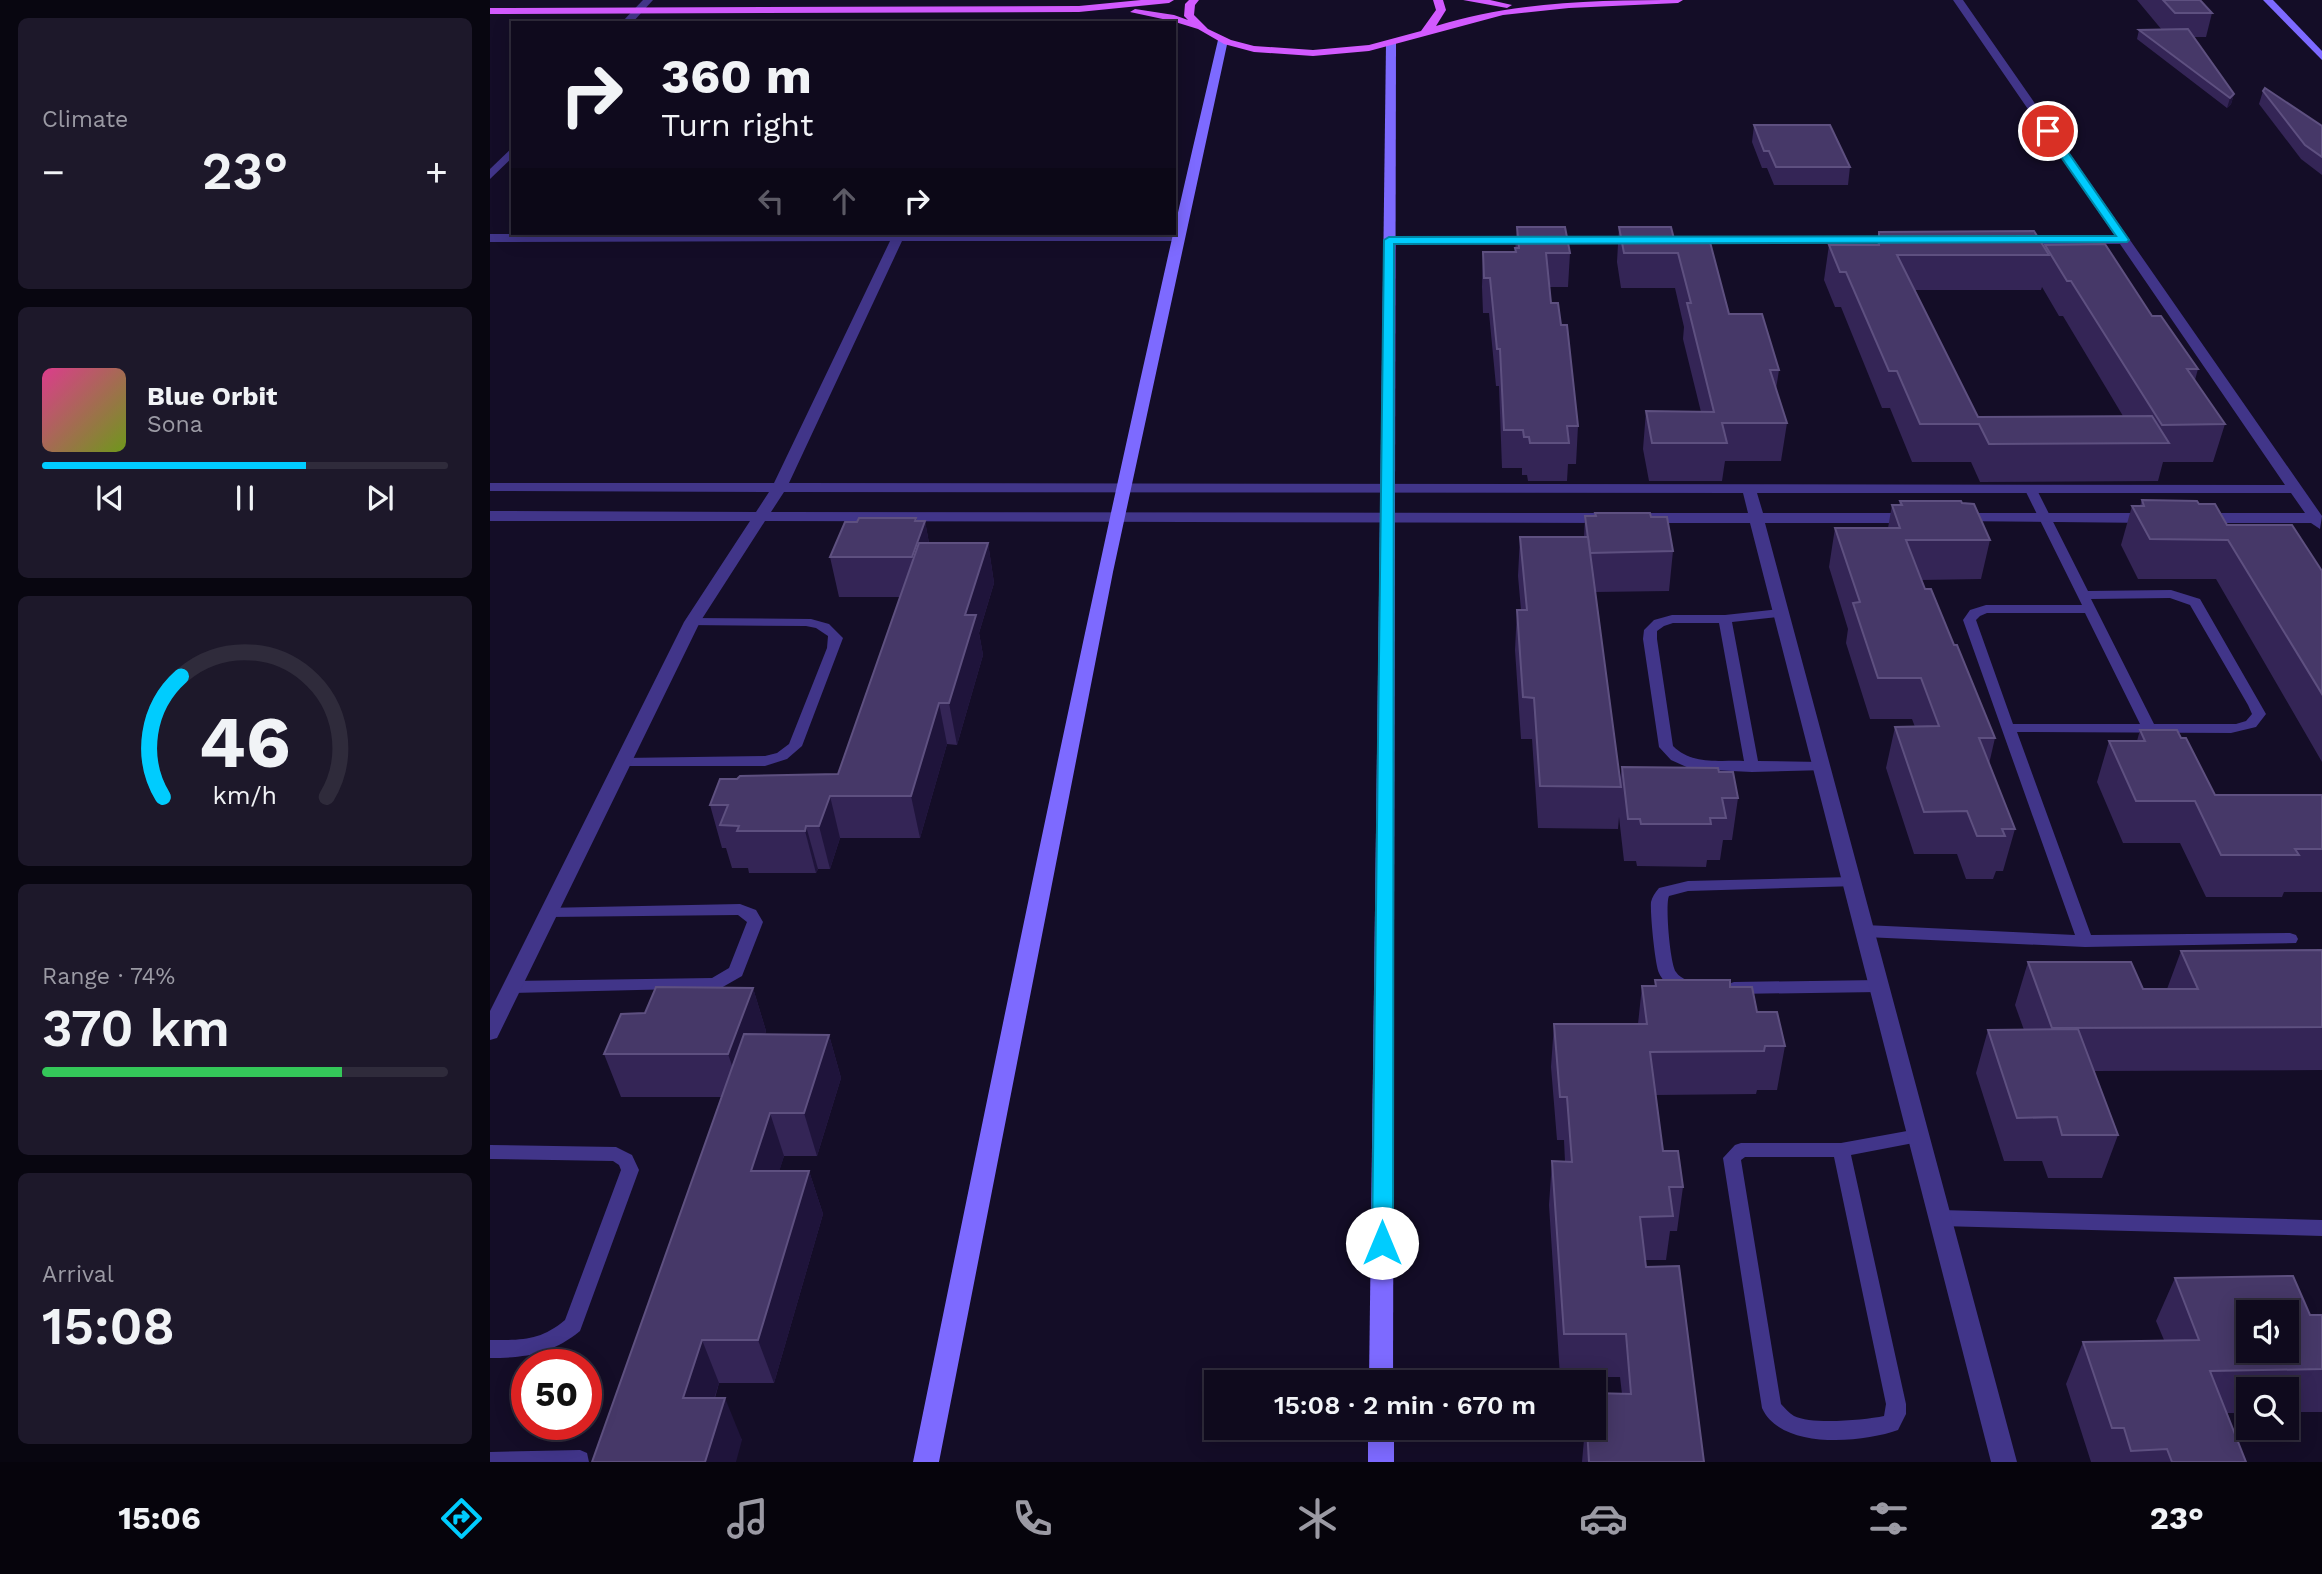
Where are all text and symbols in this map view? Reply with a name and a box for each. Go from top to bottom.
text: 360 m [661,47,812,105]
icon: right [546,49,637,140]
pin [2018,101,2078,161]
text: Climate [42,106,128,133]
text: Turn right [661,106,813,144]
icon: arrive [2029,112,2067,150]
text: 23° [202,141,288,202]
text: − [42,150,65,194]
text: + [425,150,448,194]
icon: left [752,182,790,220]
icon: ahead [825,182,863,220]
icon: right [898,182,936,220]
text: Blue Orbit [147,381,277,411]
text: Sona [147,411,203,438]
icon: previous [91,479,129,517]
icon: pause [226,479,264,517]
icon: next [361,479,399,517]
text: 46 [199,699,291,785]
text: km/h [213,781,277,810]
text: Range · 74% [42,963,175,990]
text: 370 km [42,998,230,1059]
position arrow [1345,1206,1419,1280]
text: Arrival [42,1261,114,1288]
text: 15:08 [42,1296,175,1357]
map controls [2236,1300,2299,1440]
button: sound [2236,1300,2299,1363]
speed limit sign: 50 [511,1349,602,1440]
button: search [2236,1377,2299,1440]
text: 15:08 · 2 min · 670 m [1274,1390,1536,1420]
icon: directions [437,1494,486,1543]
icon: music [723,1494,772,1543]
icon: phone [1008,1494,1057,1543]
icon: climate [1293,1494,1342,1543]
icon: car [1579,1494,1628,1543]
icon: filters [1864,1494,1913,1543]
text: 15:06 [118,1499,201,1537]
text: 23° [2150,1499,2204,1537]

